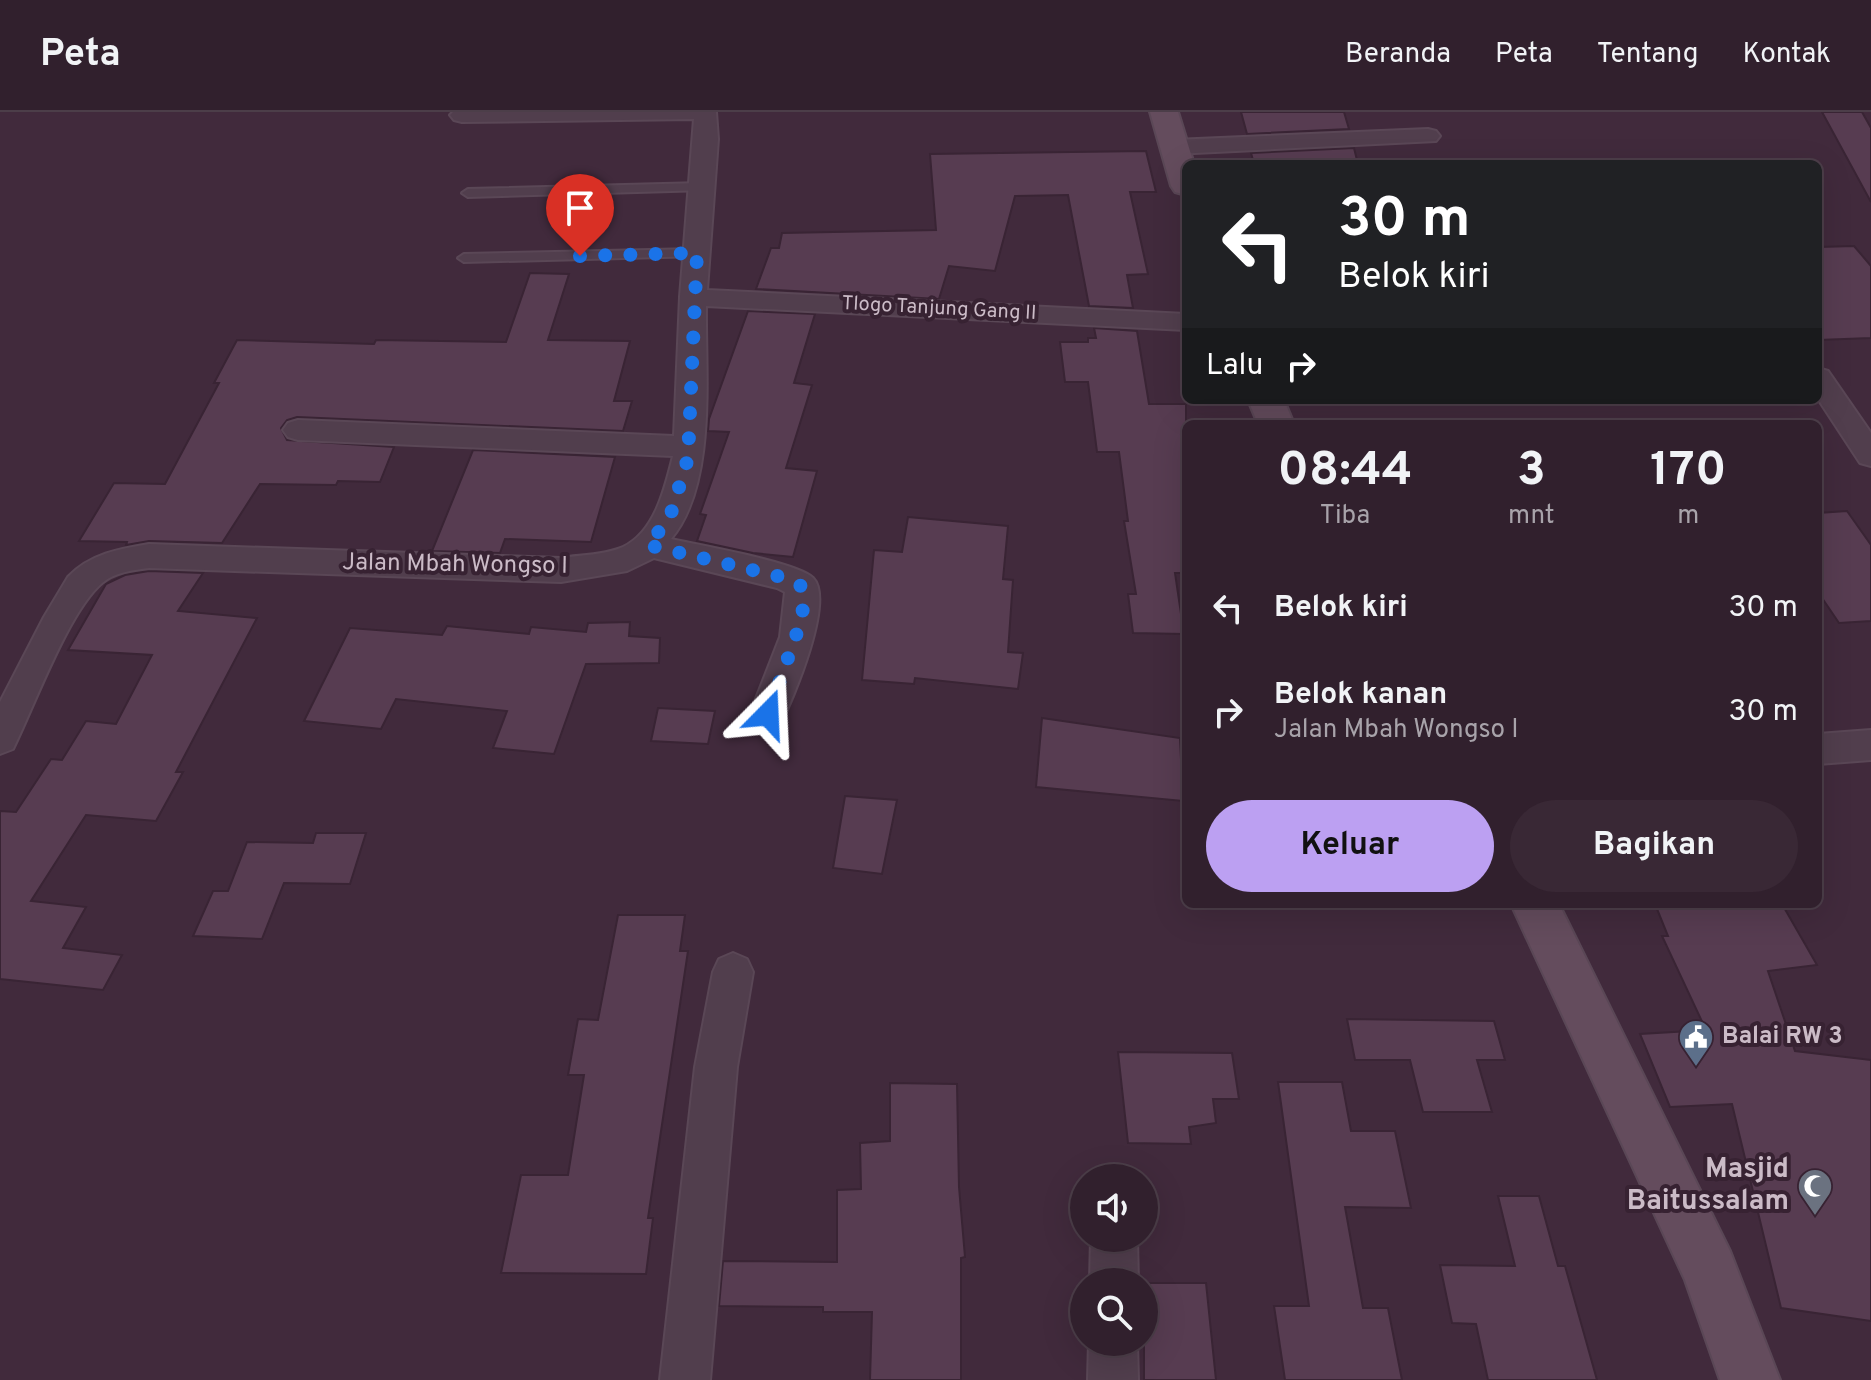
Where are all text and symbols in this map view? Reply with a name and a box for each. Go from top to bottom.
text: Peta [40,31,121,80]
text: Beranda [1345,37,1451,73]
text: Peta [1495,37,1553,73]
text: Tentang [1597,37,1698,73]
text: Kontak [1742,37,1831,73]
pin [546,174,614,256]
icon: arrive [558,186,602,230]
text: 30 m [1338,186,1471,256]
icon: left [1206,192,1310,296]
text: Belok kiri [1338,255,1490,301]
street label: Tlogo Tanjung Gang II [841,291,1037,327]
icon: right [1279,344,1323,388]
text: Lalu [1206,348,1263,385]
text: 08:44 [1277,442,1413,502]
text: 3 [1517,442,1546,502]
text: 170 [1650,442,1726,502]
text: Tiba [1320,500,1370,533]
text: mnt [1508,500,1555,533]
text: m [1677,500,1699,533]
street label: Jalan Mbah Wongso I [342,548,568,582]
icon: left [1206,586,1250,630]
text: Belok kiri [1274,590,1408,627]
text: 30 m [1729,590,1798,627]
position arrow [726,672,810,756]
text: Belok kanan [1274,677,1447,714]
icon: right [1206,690,1250,734]
text: 30 m [1729,694,1798,731]
text: Jalan Mbah Wongso I [1274,714,1519,747]
button: Keluar [1206,800,1494,892]
button: Bagikan [1510,800,1798,892]
public building icon: Balai RW 3 [1677,1018,1715,1068]
place label: Balai RW 3 [1722,1022,1843,1052]
place label: Masjid Baitussalam [1627,1152,1789,1220]
map controls [1070,1164,1158,1356]
button: sound [1070,1164,1158,1252]
mosque icon: Masjid Baitussalam [1796,1167,1834,1217]
button: search [1070,1268,1158,1356]

